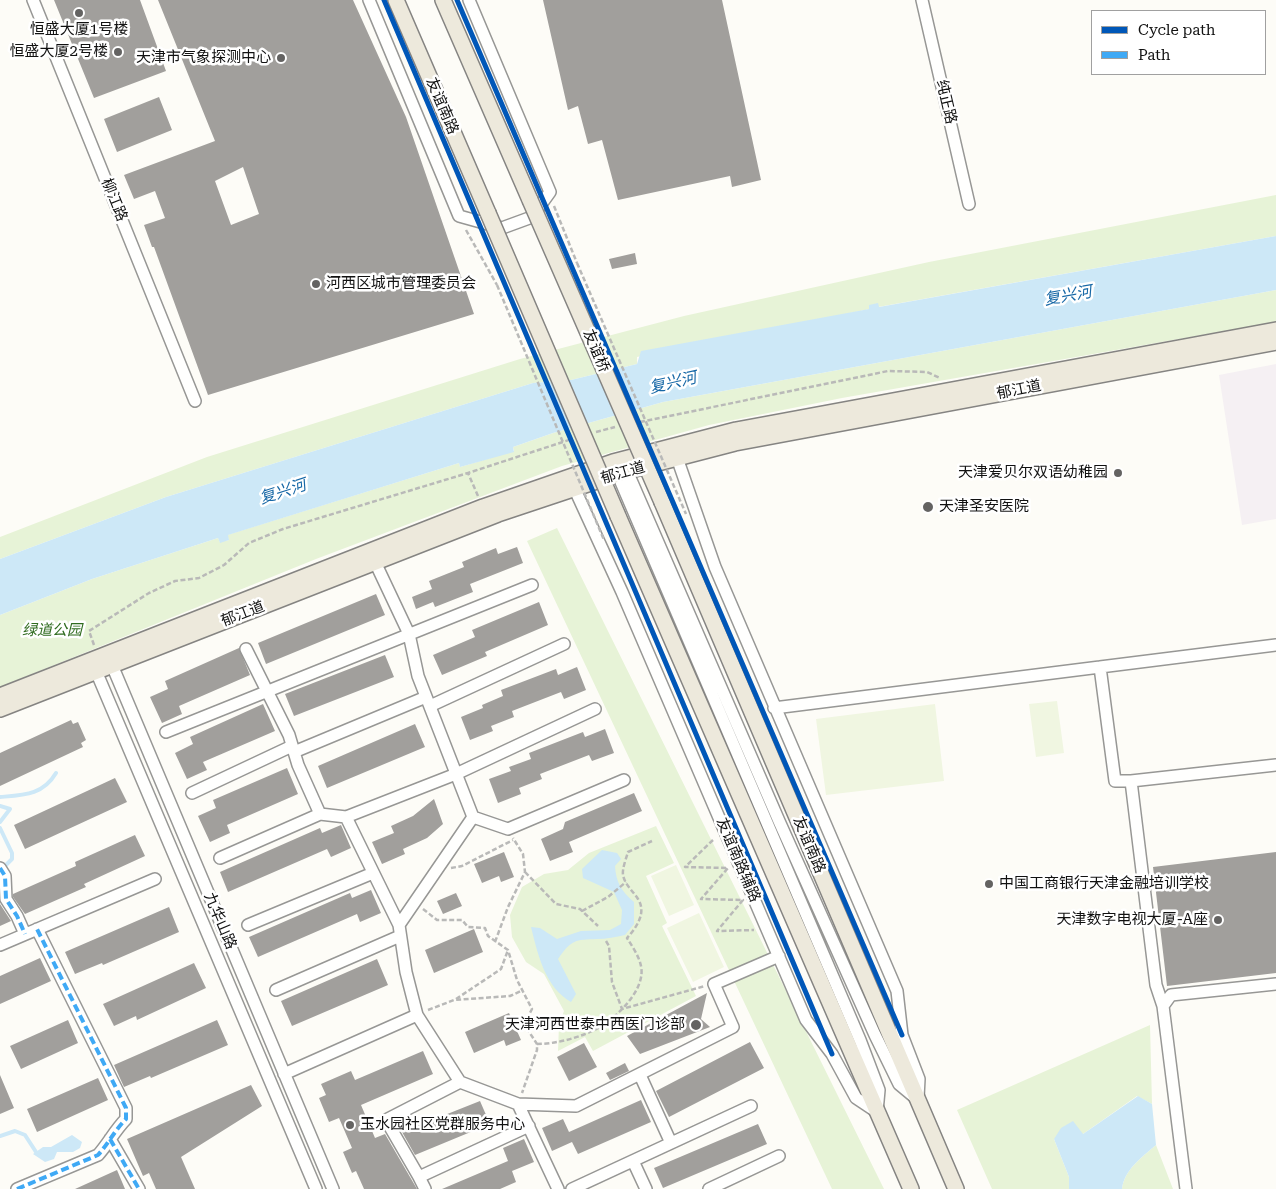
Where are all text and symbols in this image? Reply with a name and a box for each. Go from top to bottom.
marker: 恒盛大厦1号楼 [73,7,85,19]
legend [1091,10,1266,75]
place label: 恒盛大厦1号楼 [30,21,128,39]
text: Cycle path [1138,21,1215,39]
place label: 恒盛大厦2号楼 [10,43,108,61]
marker: 恒盛大厦2号楼 [112,46,124,58]
text: Path [1138,46,1171,64]
place label: 天津市气象探测中心 [136,49,271,67]
marker: 天津市气象探测中心 [275,52,287,64]
street label: 友谊南路 [422,75,462,137]
street label: 纯正路 [932,78,960,126]
street label: 柳江路 [97,176,131,224]
place label: 河西区城市管理委员会 [326,275,476,293]
marker: 河西区城市管理委员会 [310,278,322,290]
water label: 复兴河 [1043,282,1093,310]
street label: 友谊桥 [579,327,613,375]
water label: 复兴河 [647,368,699,398]
street label: 郁江道 [995,377,1043,403]
street label: 郁江道 [599,458,647,488]
place label: 天津爱贝尔双语幼稚园 [958,464,1108,482]
marker: 天津爱贝尔双语幼稚园 [1112,467,1124,479]
water label: 复兴河 [257,475,309,509]
place label: 天津圣安医院 [939,498,1029,516]
marker: 天津圣安医院 [921,500,935,514]
street label: 郁江道 [219,598,267,630]
park label: 绿道公园 [22,622,82,640]
street label: 友谊南路 [789,814,829,876]
street label: 友谊南路辅路 [712,815,764,905]
place label: 中国工商银行天津金融培训学校 [999,875,1209,893]
marker: 中国工商银行天津金融培训学校 [983,878,995,890]
street label: 九华山路 [200,890,240,952]
place label: 天津数字电视大厦-A座 [1057,911,1208,929]
marker: 天津数字电视大厦-A座 [1212,914,1224,926]
place label: 天津河西世泰中西医门诊部 [505,1016,685,1034]
marker: 天津河西世泰中西医门诊部 [689,1018,703,1032]
place label: 玉水园社区党群服务中心 [360,1116,525,1134]
marker: 玉水园社区党群服务中心 [344,1119,356,1131]

